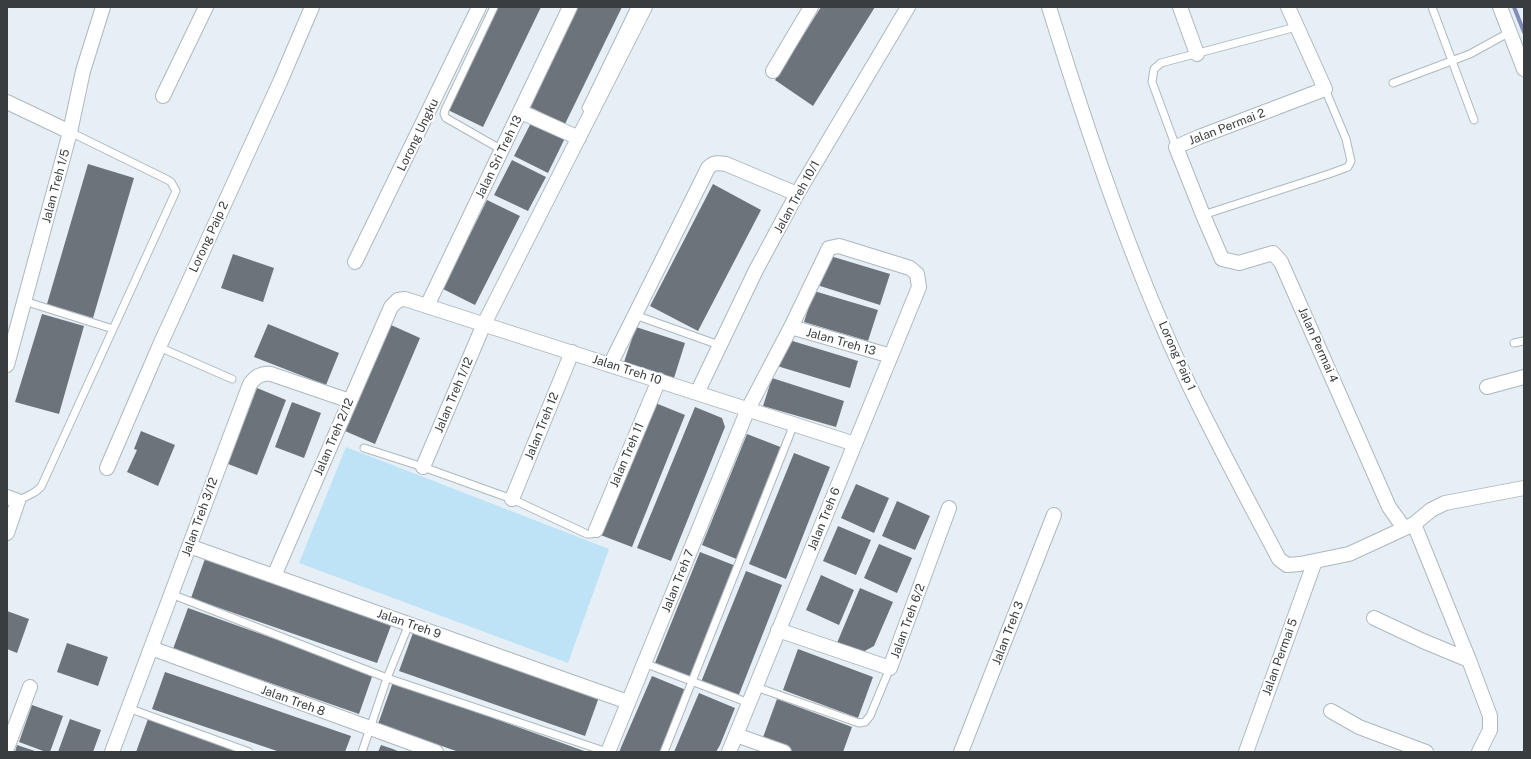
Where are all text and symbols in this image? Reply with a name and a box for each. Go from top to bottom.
street label: Lorong Ungku [394,97,442,173]
street label: Jalan Permai 2 [1187,106,1267,148]
street label: Jalan Sri Treh 13 [473,113,525,201]
street label: Jalan Treh 1/5 [39,147,73,225]
street label: Jalan Treh 10/1 [771,158,823,236]
street label: Lorong Paip 2 [186,199,232,275]
street label: Jalan Permai 4 [1295,305,1341,385]
street label: Lorong Paip 1 [1155,319,1199,393]
street label: Jalan Treh 13 [805,325,877,359]
street label: Jalan Treh 10 [591,352,663,388]
street label: Jalan Treh 1/12 [432,355,476,435]
street label: Jalan Treh 12 [522,390,562,462]
street label: Jalan Treh 2/12 [311,396,357,478]
street label: Jalan Treh 11 [607,420,647,490]
street label: Jalan Treh 3/12 [179,475,221,559]
street label: Jalan Treh 6 [805,485,843,553]
street label: Jalan Treh 7 [659,547,697,615]
street label: Jalan Treh 6/2 [888,582,928,660]
street label: Jalan Treh 3 [989,599,1027,667]
street label: Jalan Treh 9 [375,606,443,642]
street label: Jalan Permai 5 [1259,617,1301,697]
street label: Jalan Treh 8 [259,683,327,719]

